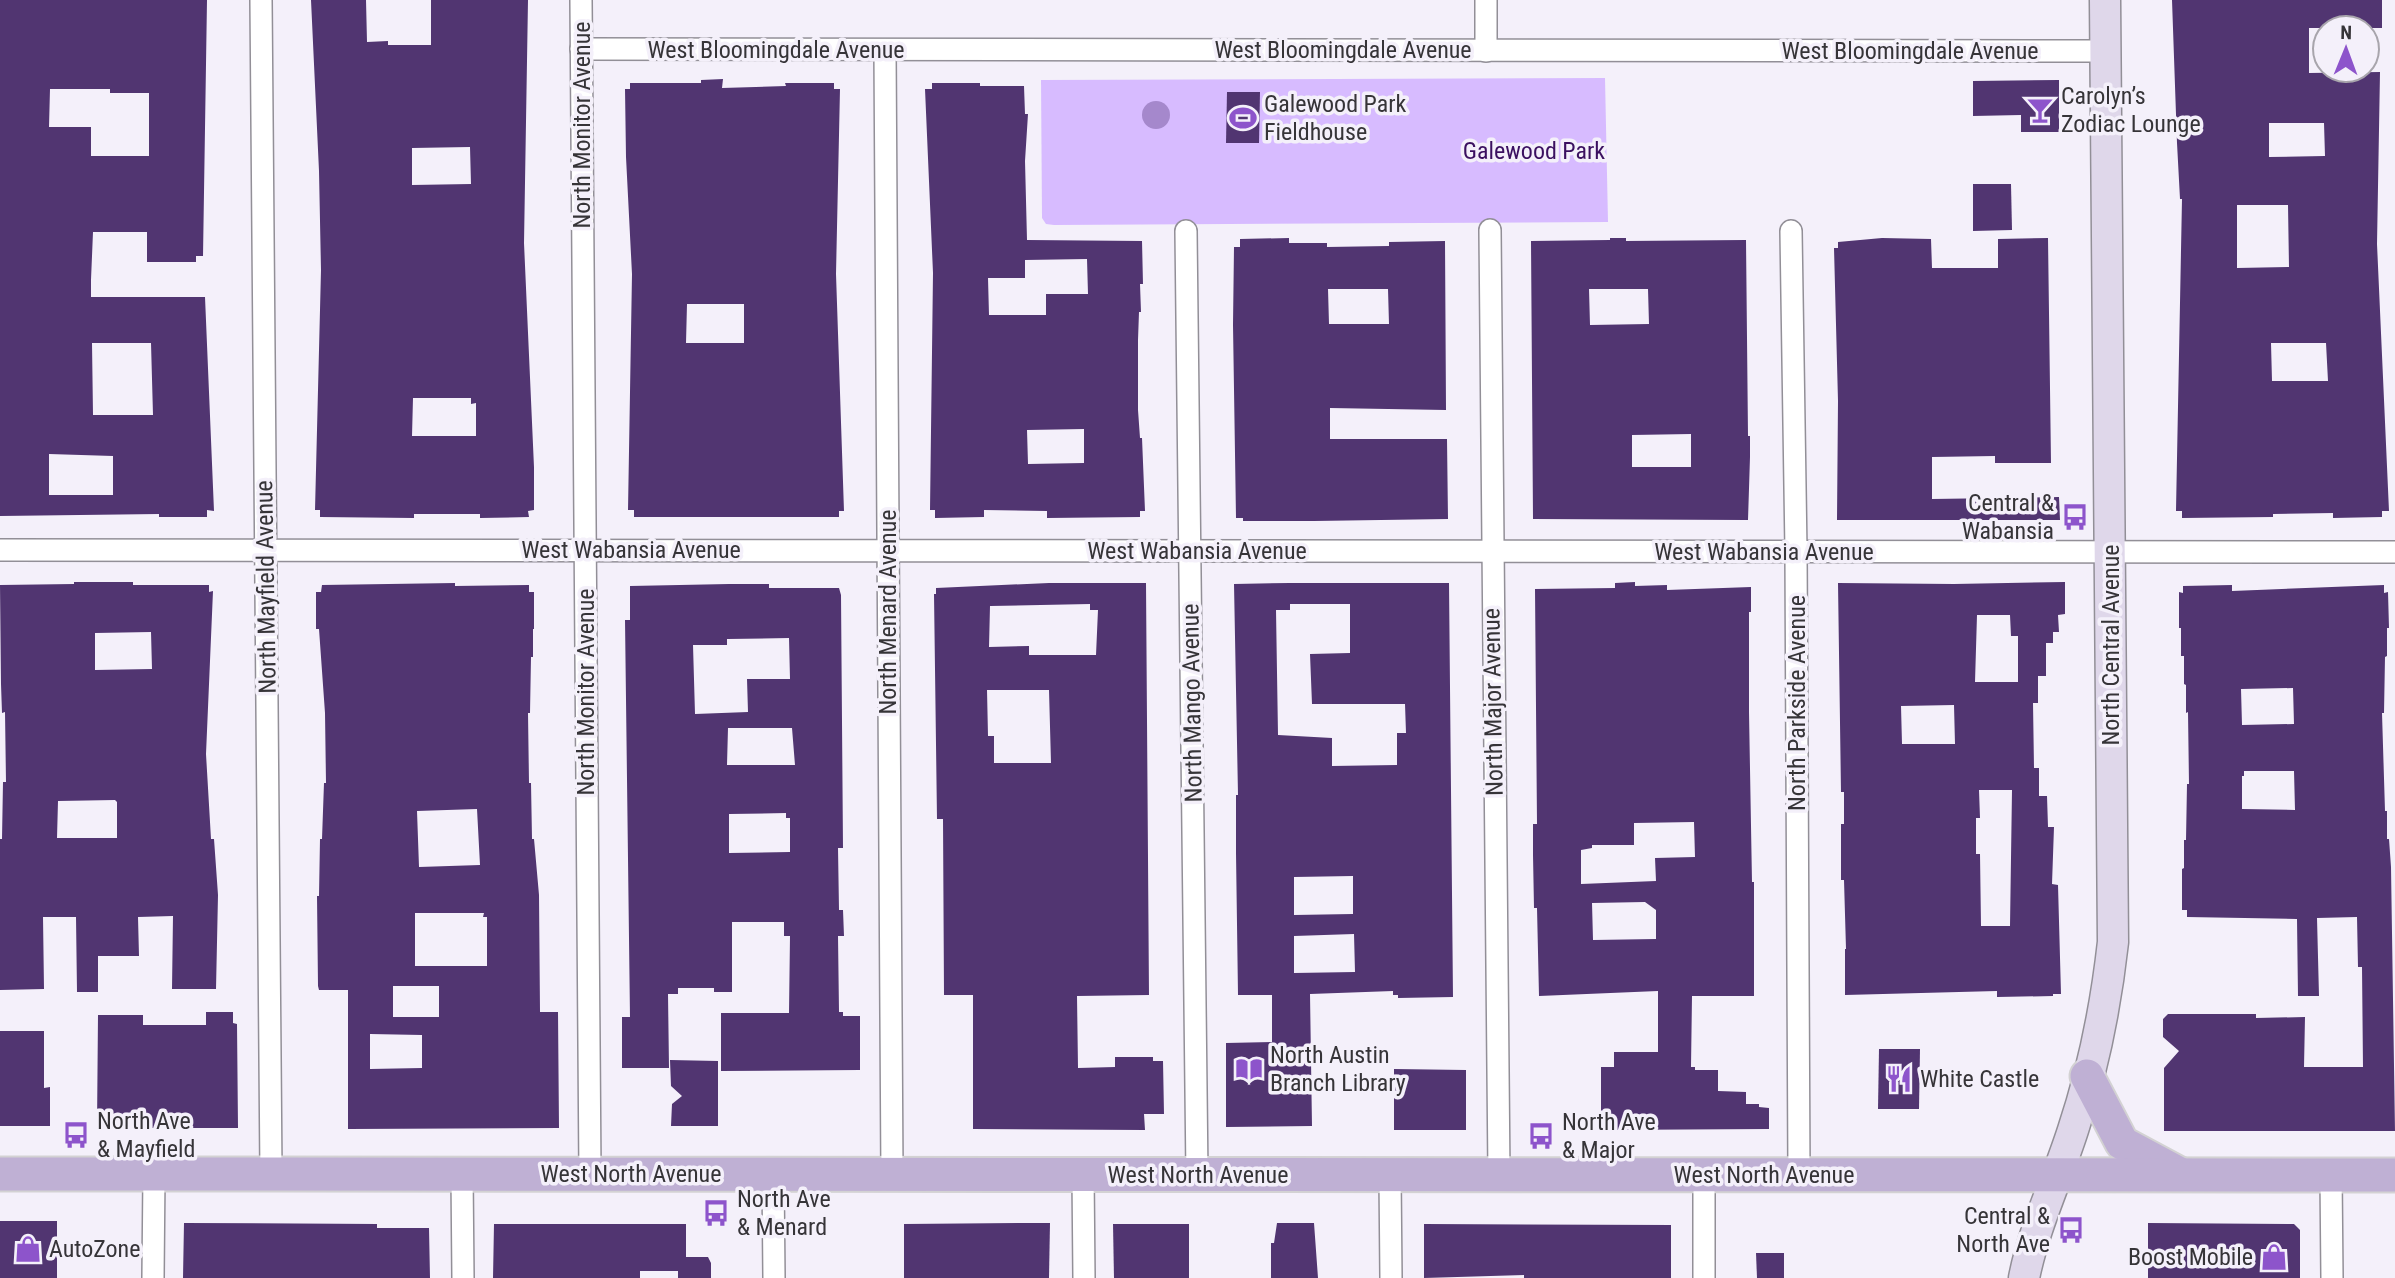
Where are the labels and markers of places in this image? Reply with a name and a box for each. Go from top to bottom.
place label: Carolyn’s Zodiac Lounge [2061,82,2201,138]
place label: Galewood Park Fieldhouse [1264,90,1407,146]
bar icon: Carolyn’s Zodiac Lounge [2025,95,2055,125]
sports icon: Galewood Park Fieldhouse [1228,103,1258,133]
place label: Central & Wabansia [1962,489,2054,545]
bus stop icon: Central & Wabansia [2060,502,2090,532]
place label: North Austin Branch Library [1270,1041,1406,1097]
library icon: North Austin Branch Library [1234,1054,1264,1084]
restaurant icon: White Castle [1884,1064,1914,1094]
place label: White Castle [1920,1065,2039,1093]
place label: North Ave & Mayfield [97,1107,195,1163]
place label: North Ave & Major [1562,1108,1656,1164]
bus stop icon: North Ave & Mayfield [61,1120,91,1150]
bus stop icon: North Ave & Major [1526,1121,1556,1151]
place label: North Ave & Menard [737,1185,831,1241]
bus stop icon: North Ave & Menard [701,1198,731,1228]
place label: Central & North Ave [1956,1202,2050,1258]
bus stop icon: Central & North Ave [2056,1215,2086,1245]
shop icon: AutoZone [13,1234,43,1264]
place label: AutoZone [49,1235,140,1263]
shop icon: Boost Mobile [2259,1242,2289,1272]
place label: Boost Mobile [2128,1243,2253,1271]

